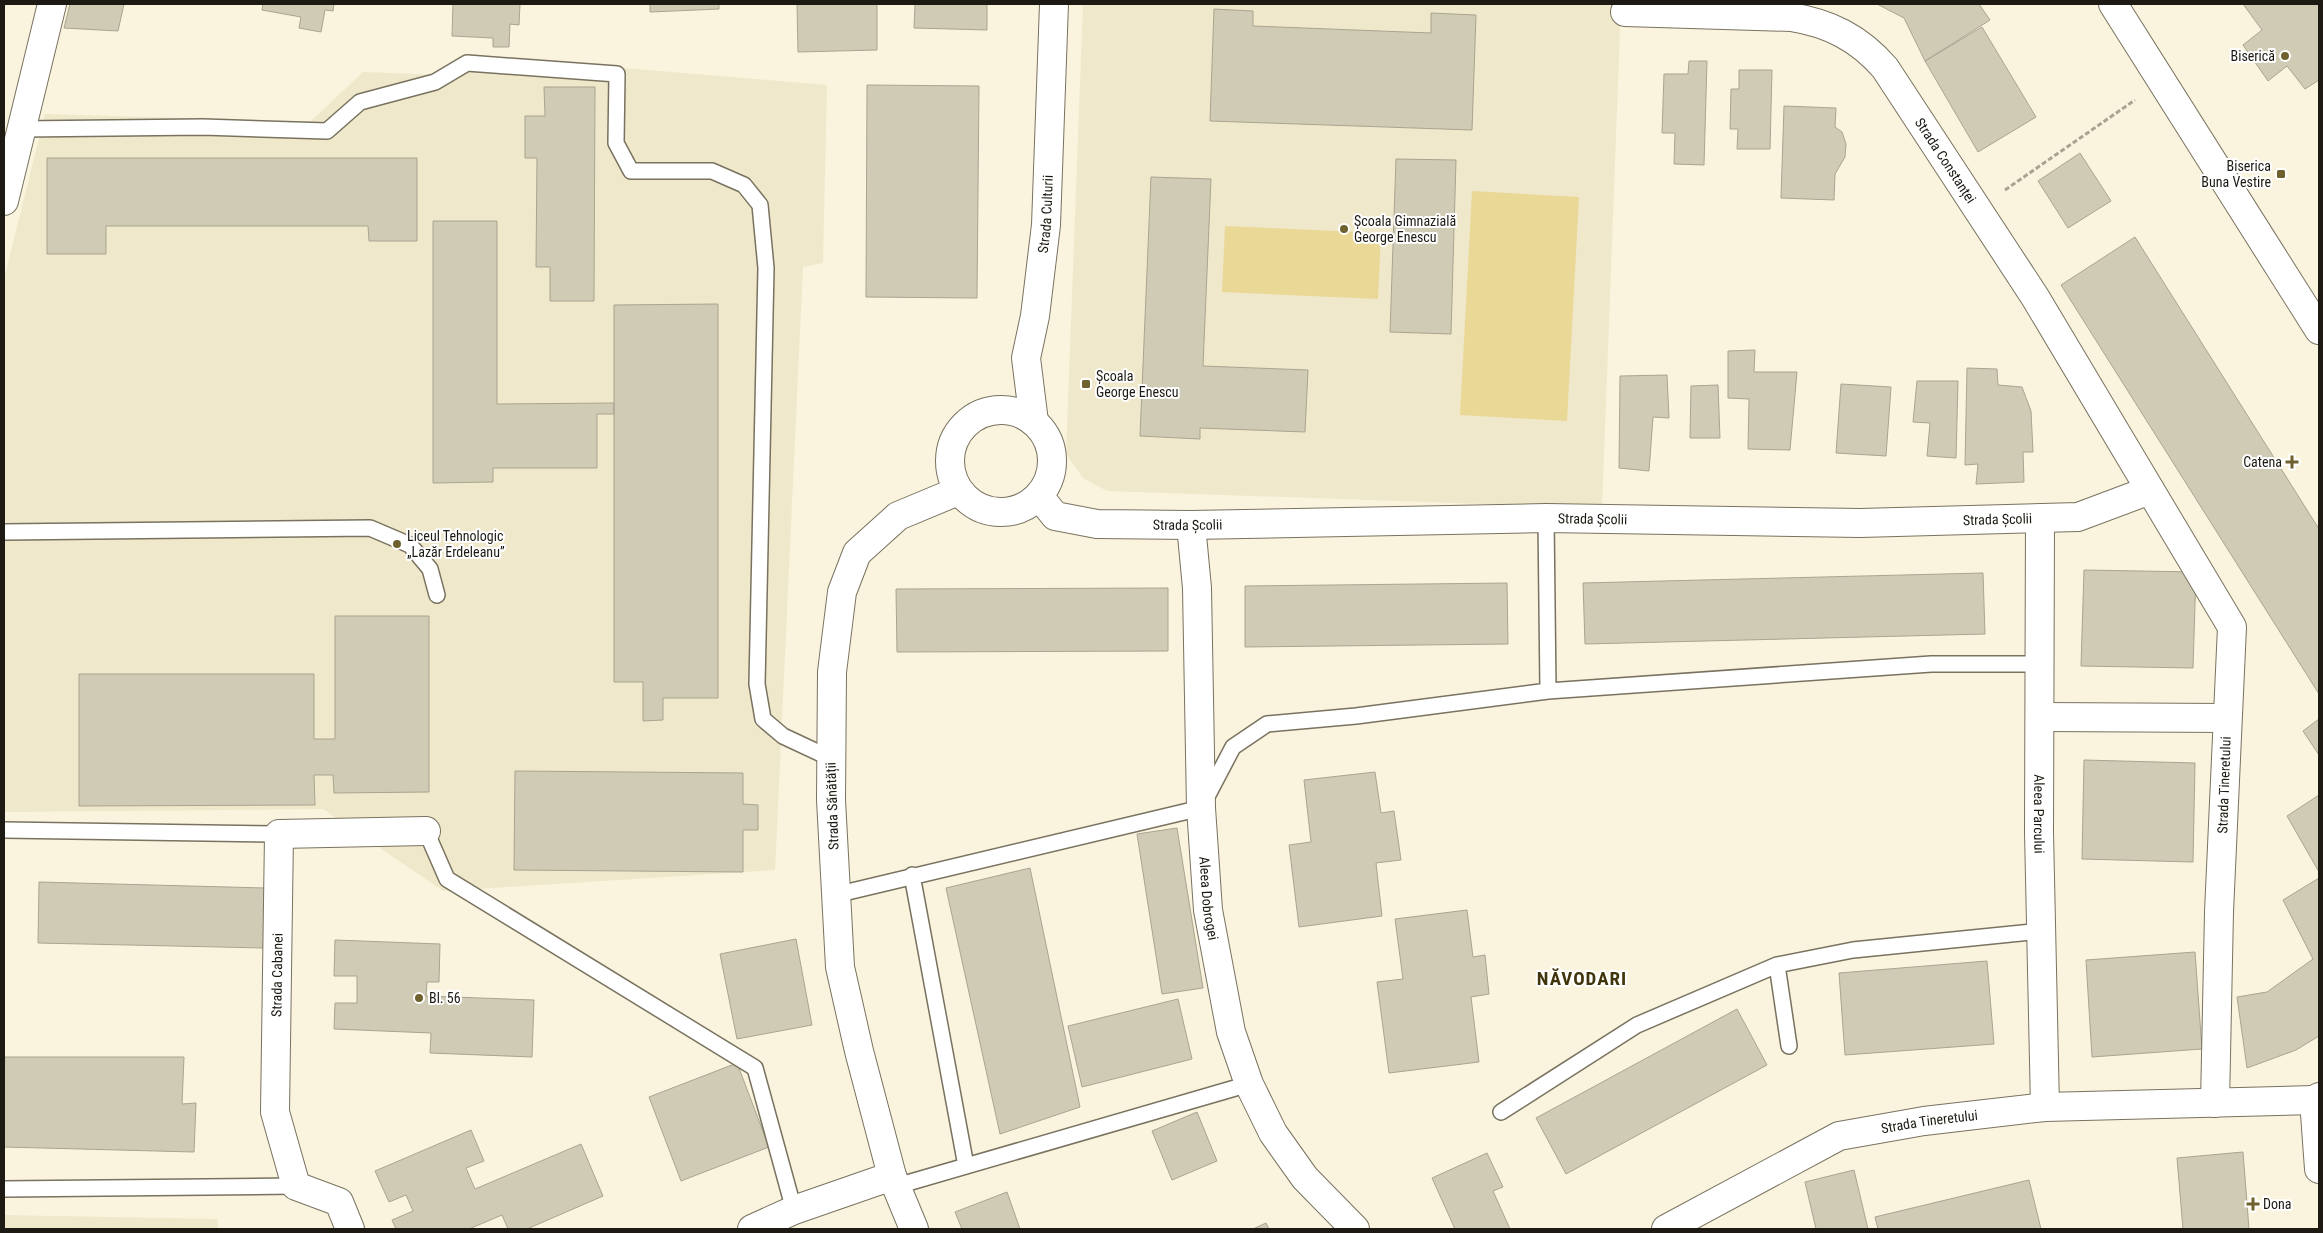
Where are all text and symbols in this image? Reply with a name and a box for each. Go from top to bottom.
place label: Biserică [2231,48,2275,64]
marker: Biserică [2279,50,2291,62]
street label: Strada Constanței [1912,115,1979,206]
place label: Biserica Buna Vestire [2201,158,2271,190]
marker: Biserica Buna Vestire [2275,168,2287,180]
street label: Strada Culturii [1035,175,1056,254]
place label: Școala Gimnazială George Enescu [1354,213,1456,245]
marker: Școala Gimnazială George Enescu [1338,223,1350,235]
place label: Școala George Enescu [1096,368,1179,400]
marker: Școala George Enescu [1080,378,1092,390]
place label: Catena [2243,454,2282,470]
marker: Catena [2286,456,2298,468]
street label: Strada Școlii [1558,510,1627,528]
street label: Strada Școlii [1963,510,2032,528]
street label: Strada Școlii [1153,516,1223,534]
place label: Liceul Tehnologic „Lazăr Erdeleanu” [407,528,505,560]
marker: Liceul Tehnologic „Lazăr Erdeleanu” [391,538,403,550]
street label: Strada Tineretului [2214,736,2234,834]
street label: Strada Sănătății [822,762,843,850]
street label: Aleea Parcului [2031,774,2047,854]
street label: Aleea Dobrogei [1196,856,1222,941]
street label: Strada Cabanei [268,933,286,1017]
district label: NĂVODARI [1537,967,1627,990]
place label: Bl. 56 [429,990,461,1006]
marker: Bl. 56 [413,992,425,1004]
street label: Strada Tineretului [1880,1107,1979,1136]
place label: Dona [2263,1196,2292,1212]
marker: Dona [2247,1198,2259,1210]

